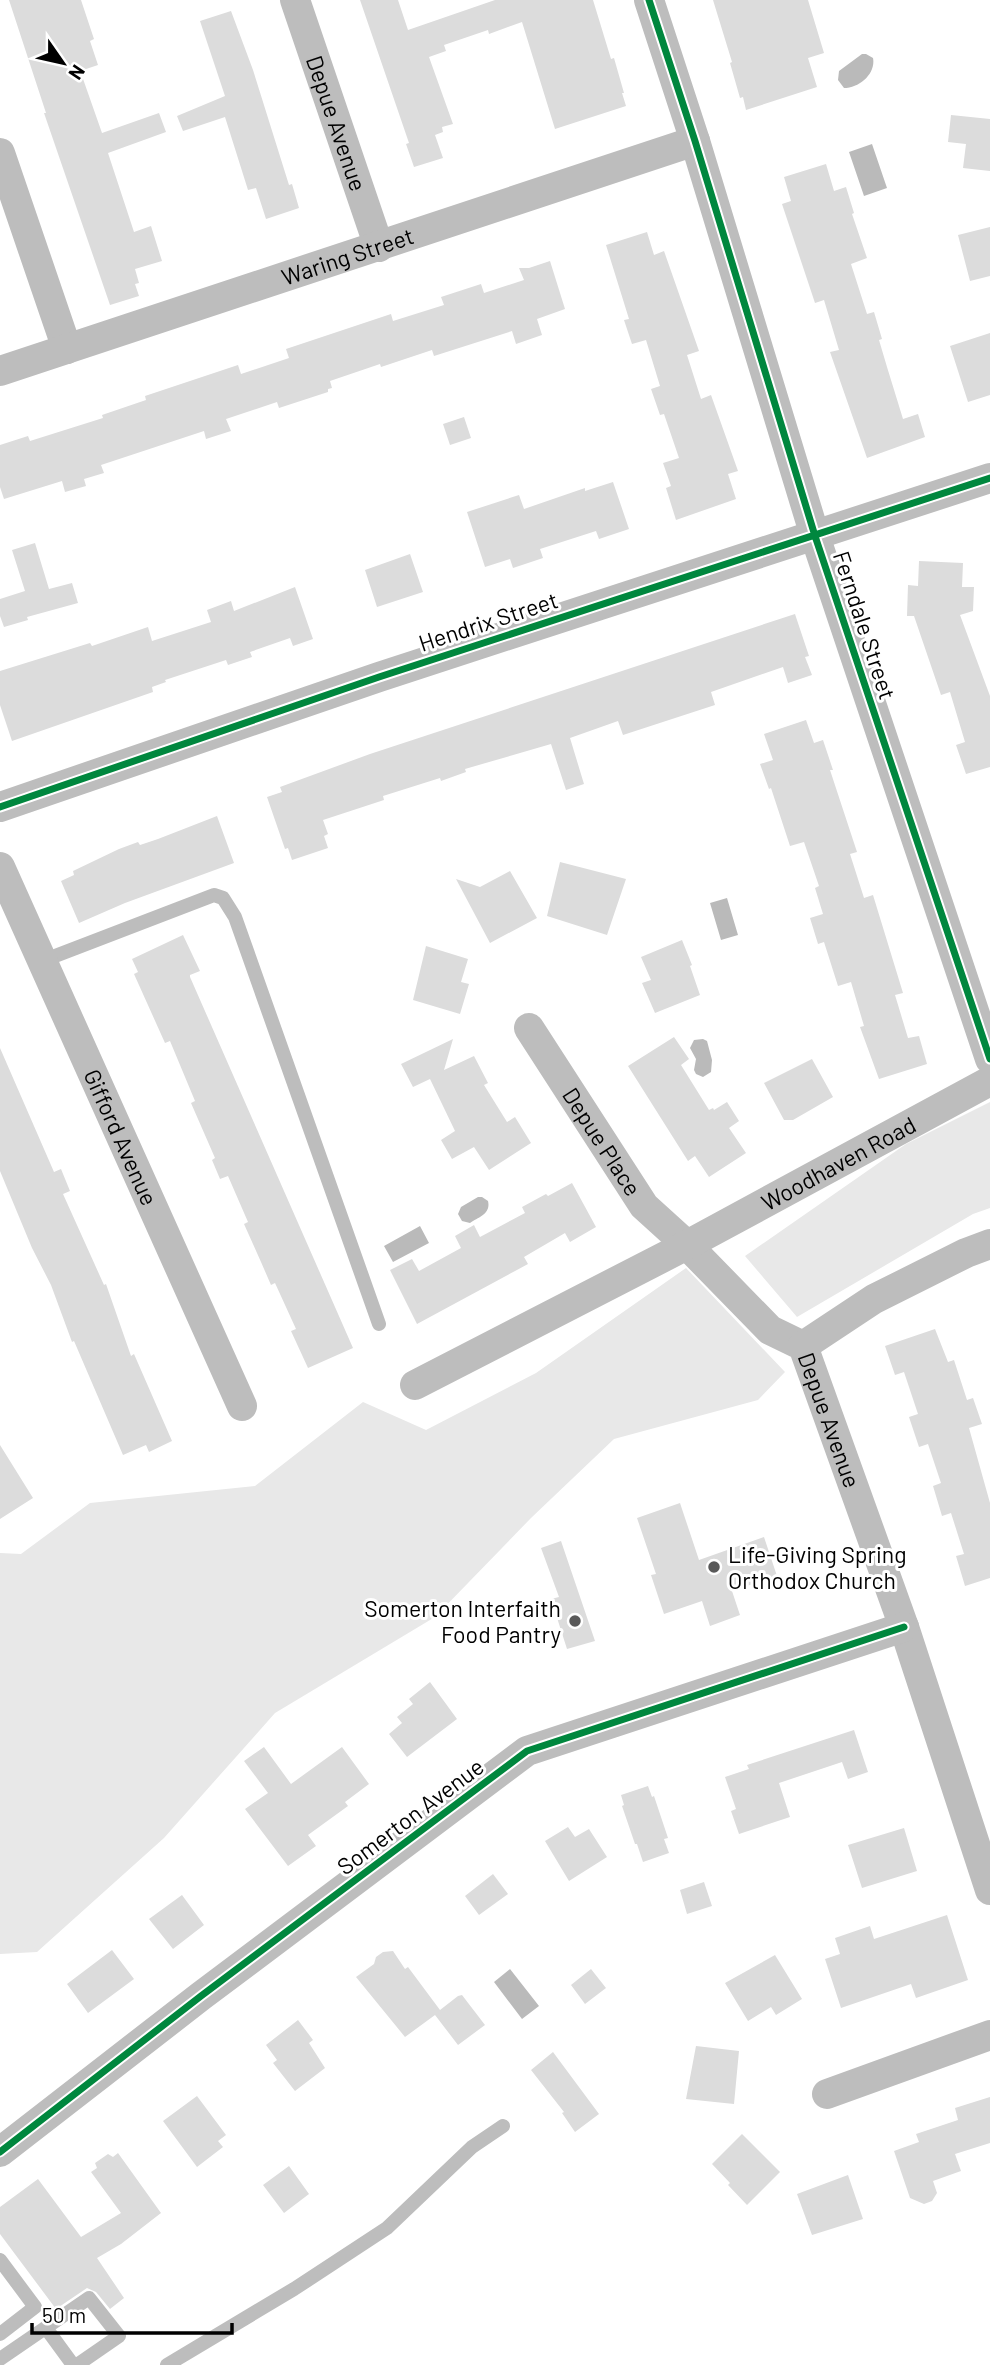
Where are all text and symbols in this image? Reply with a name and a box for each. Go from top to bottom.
north arrow [28,28,98,98]
street label: Depue Avenue [301,52,373,195]
text: N [64,61,91,84]
street label: Waring Street [278,221,417,291]
street label: Ferndale Street [828,547,902,703]
street label: Hendrix Street [415,585,561,657]
street label: Gifford Avenue [78,1065,164,1210]
street label: Depue Place [557,1082,647,1201]
street label: Woodhaven Road [756,1110,920,1216]
street label: Depue Avenue [792,1349,867,1491]
place label: Life-Giving Spring Orthodox Church [728,1540,906,1594]
marker: Life-Giving Spring Orthodox Church [706,1559,722,1575]
place label: Somerton Interfaith Food Pantry [364,1594,561,1648]
marker: Somerton Interfaith Food Pantry [567,1613,583,1629]
street label: Somerton Avenue [331,1752,489,1880]
scale bar [32,2292,231,2336]
text: 50 m [42,2302,86,2327]

